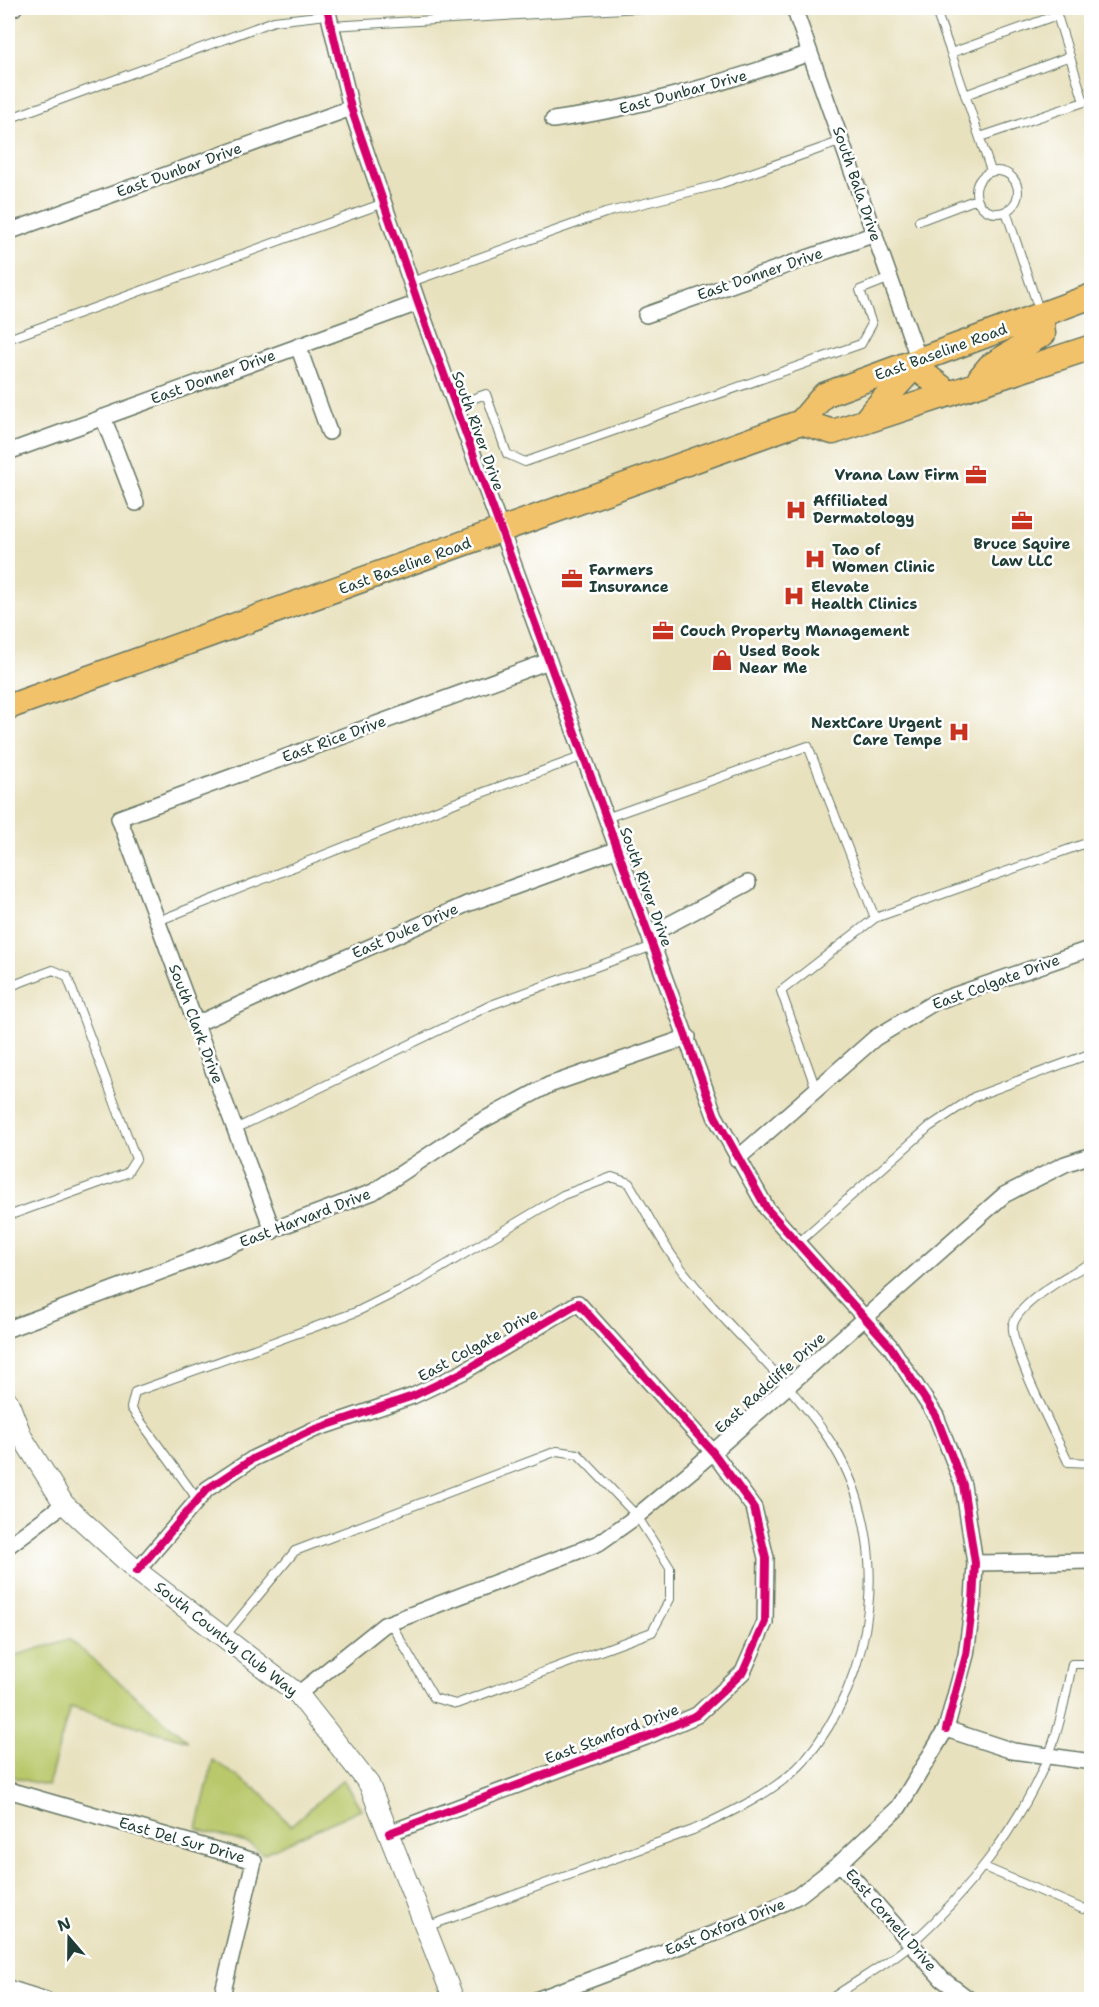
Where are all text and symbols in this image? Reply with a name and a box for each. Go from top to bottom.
street label: East Dunbar Drive [617,65,749,119]
street label: South Bala Drive [828,124,886,244]
street label: East Dunbar Drive [114,138,244,202]
street label: East Donner Drive [695,243,825,305]
street label: East Baseline Road [872,319,1010,385]
street label: East Donner Drive [148,345,278,409]
street label: South River Drive [447,368,509,494]
office icon: Vrana Law Firm [964,463,988,487]
place label: Vrana Law Firm [834,465,959,485]
place label: Affiliated Dermatology [813,491,914,528]
hospital icon: Affiliated Dermatology [784,498,808,522]
office icon: Bruce Squire Law LLC [1010,509,1034,533]
street label: East Baseline Road [336,533,474,599]
place label: Bruce Squire Law LLC [974,534,1070,571]
place label: Tao of Women Clinic [832,540,935,577]
hospital icon: Tao of Women Clinic [803,547,827,571]
place label: Farmers Insurance [589,560,669,597]
office icon: Farmers Insurance [560,567,584,591]
place label: Elevate Health Clinics [811,577,917,614]
hospital icon: Elevate Health Clinics [782,584,806,608]
office icon: Couch Property Management [651,619,675,643]
place label: Couch Property Management [680,621,910,641]
place label: Used Book Near Me [739,641,820,678]
shop icon: Used Book Near Me [710,648,734,672]
street label: East Rice Drive [279,711,389,767]
place label: NextCare Urgent Care Tempe [811,713,942,750]
hospital icon: NextCare Urgent Care Tempe [947,720,971,744]
street label: South River Drive [615,824,677,950]
street label: East Duke Drive [349,899,461,963]
street label: East Colgate Drive [930,950,1062,1014]
street label: South Clark Drive [164,961,228,1087]
street label: East Harvard Drive [237,1184,373,1252]
street label: East Colgate Drive [414,1304,542,1386]
street label: East Radcliffe Drive [710,1328,830,1438]
street label: South Country Club Way [150,1577,302,1701]
street label: East Stanford Drive [542,1699,682,1769]
street label: East Del Sur Drive [117,1812,247,1868]
street label: East Cornell Drive [841,1864,941,1976]
street label: East Oxford Drive [662,1894,788,1960]
north arrow [39,1908,99,1968]
text: N [54,1912,74,1936]

